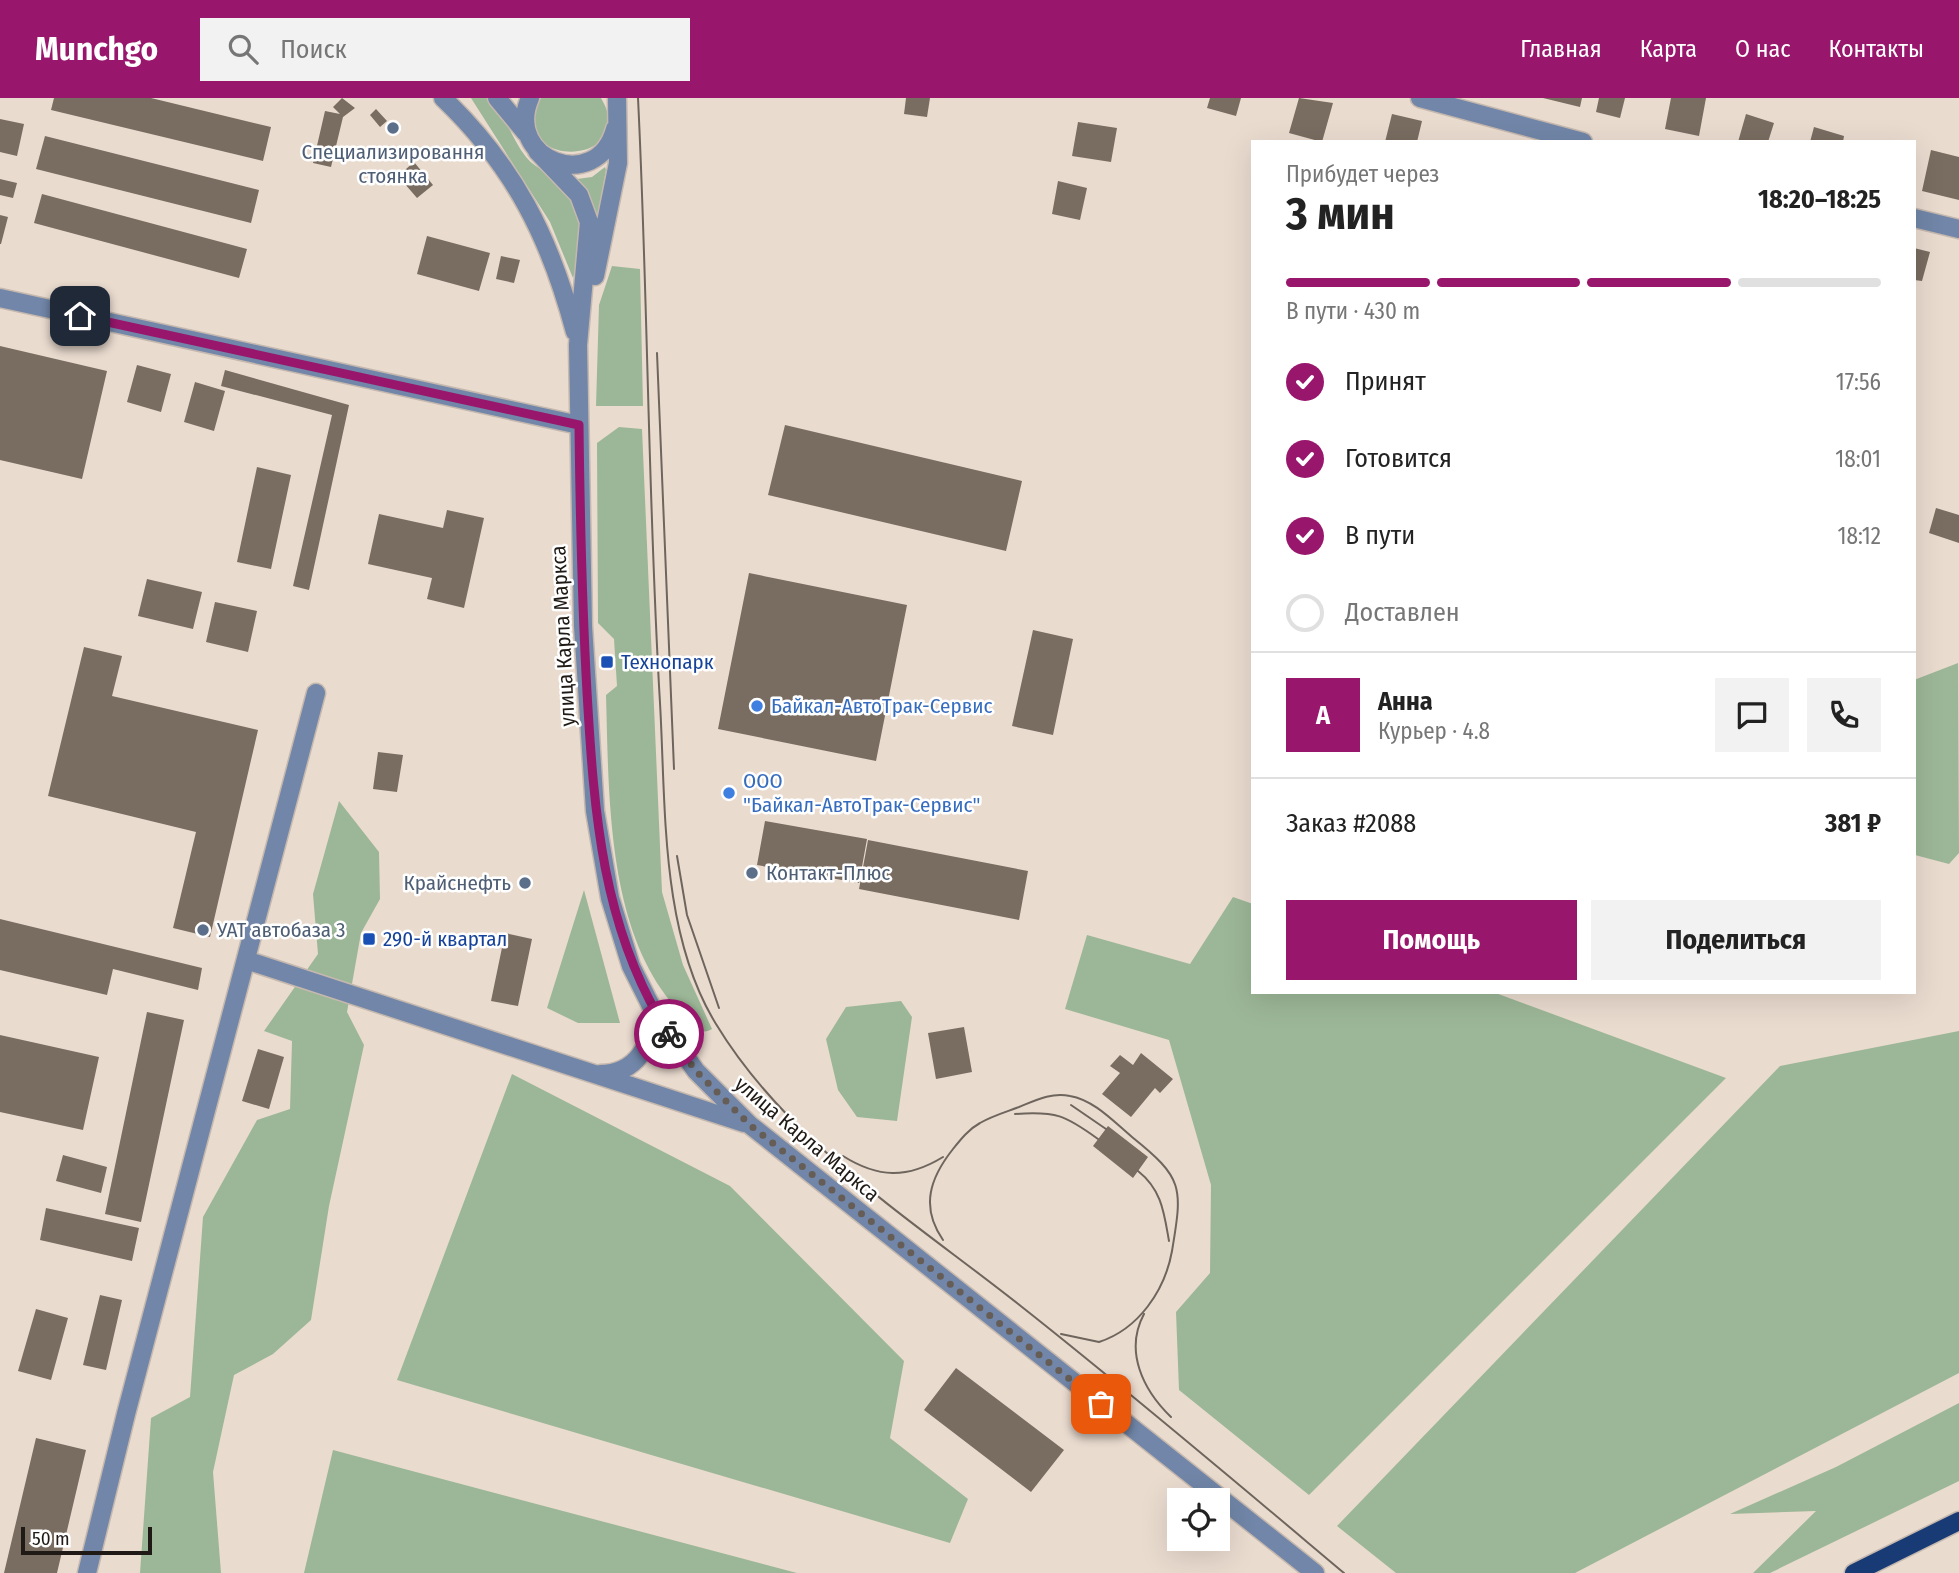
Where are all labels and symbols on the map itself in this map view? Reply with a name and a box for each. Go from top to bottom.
marker: Специализировання стоянка [385,120,401,136]
place label: Специализировання стоянка [302,139,484,189]
pin [50,286,110,346]
street label: улица Карла Маркса [545,545,581,727]
place label: Технопарк [621,649,714,675]
marker: Технопарк [599,654,615,670]
place label: Байкал-АвтоТрак-Сервис [771,693,992,719]
marker: Байкал-АвтоТрак-Сервис [749,698,765,714]
place label: ООО "Байкал-АвтоТрак-Сервис" [743,768,980,818]
marker: ООО "Байкал-АвтоТрак-Сервис" [721,785,737,801]
place label: Контакт-Плюс [766,860,890,886]
marker: Контакт-Плюс [744,865,760,881]
place label: Крайснефть [403,870,511,896]
marker: Крайснефть [517,875,533,891]
place label: УАТ автобаза 3 [216,917,346,943]
marker: УАТ автобаза 3 [195,922,211,938]
place label: 290-й квартал [383,926,507,952]
marker: 290-й квартал [361,931,377,947]
courier [634,999,704,1069]
street label: улица Карла Маркса [729,1071,885,1207]
pin [1071,1374,1131,1434]
scale bar [21,1524,152,1556]

